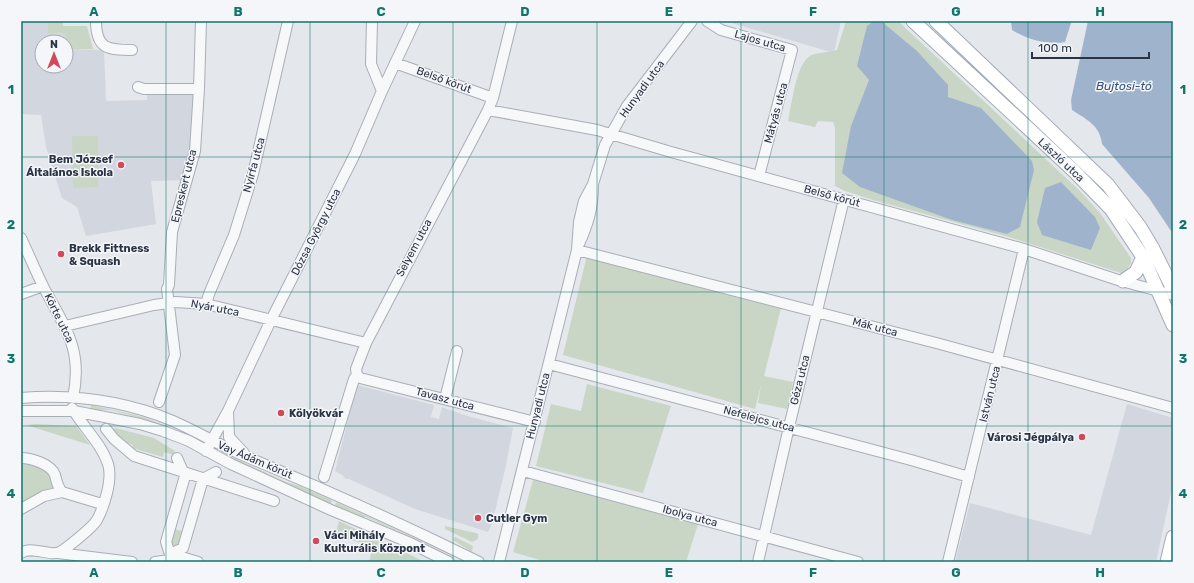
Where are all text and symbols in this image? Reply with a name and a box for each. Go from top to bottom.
text: A [89,4,99,19]
text: B [233,4,243,19]
text: C [376,4,386,19]
text: D [520,4,530,19]
text: E [665,4,673,19]
text: F [809,4,817,19]
text: G [951,4,961,19]
text: H [1095,4,1105,19]
street label: Lajos utca [733,27,787,55]
north arrow [34,34,74,74]
scale bar [1032,34,1149,60]
text: N [50,38,58,51]
text: 100 m [1038,41,1072,55]
street label: Hunyadi utca [617,58,667,120]
street label: Belső körút [415,64,474,96]
water label: Bujtosi-tó [1096,79,1152,93]
street label: Mátyás utca [762,81,790,145]
text: 1 [8,82,14,97]
text: 1 [1180,82,1186,97]
street label: László utca [1035,135,1087,185]
street label: Nyírfa utca [240,136,268,194]
street label: Epreskert utca [169,148,199,224]
place label: Bem József Általános Iskola [26,153,113,179]
marker: Bem József Általános Iskola [116,160,126,170]
street label: Belső körút [802,182,862,210]
street label: Dózsa György utca [288,186,344,278]
text: 2 [7,217,15,232]
street label: Selyem utca [393,217,435,279]
text: 2 [1179,217,1187,232]
place label: Brekk Fittness & Squash [69,242,149,268]
marker: Brekk Fittness & Squash [56,249,66,259]
street label: Körte utca [42,291,76,345]
street label: Nyár utca [190,297,240,319]
street label: Mák utca [851,315,899,339]
text: 3 [7,351,16,366]
text: 3 [1179,351,1188,366]
street label: Géza utca [788,354,812,406]
street label: István utca [977,365,1003,423]
street label: Hunyadi utca [523,371,553,441]
street label: Tavasz utca [414,385,476,413]
street label: Nefelejcs utca [722,403,796,435]
place label: Kölyökvár [289,407,343,420]
marker: Kölyökvár [276,408,286,418]
place label: Városi Jégpálya [987,431,1074,444]
marker: Városi Jégpálya [1077,432,1087,442]
street label: Vay Ádám körút [216,438,295,482]
text: 4 [7,486,16,501]
text: 4 [1179,486,1188,501]
street label: Ibolya utca [661,502,719,530]
place label: Cutler Gym [486,512,547,525]
marker: Cutler Gym [473,513,483,523]
place label: Váci Mihály Kulturális Központ [324,529,425,555]
marker: Váci Mihály Kulturális Központ [311,536,321,546]
text: A [89,565,99,580]
text: B [233,565,243,580]
text: C [376,565,386,580]
text: D [520,565,530,580]
text: E [665,565,673,580]
text: F [809,565,817,580]
text: G [951,565,961,580]
text: H [1095,565,1105,580]

